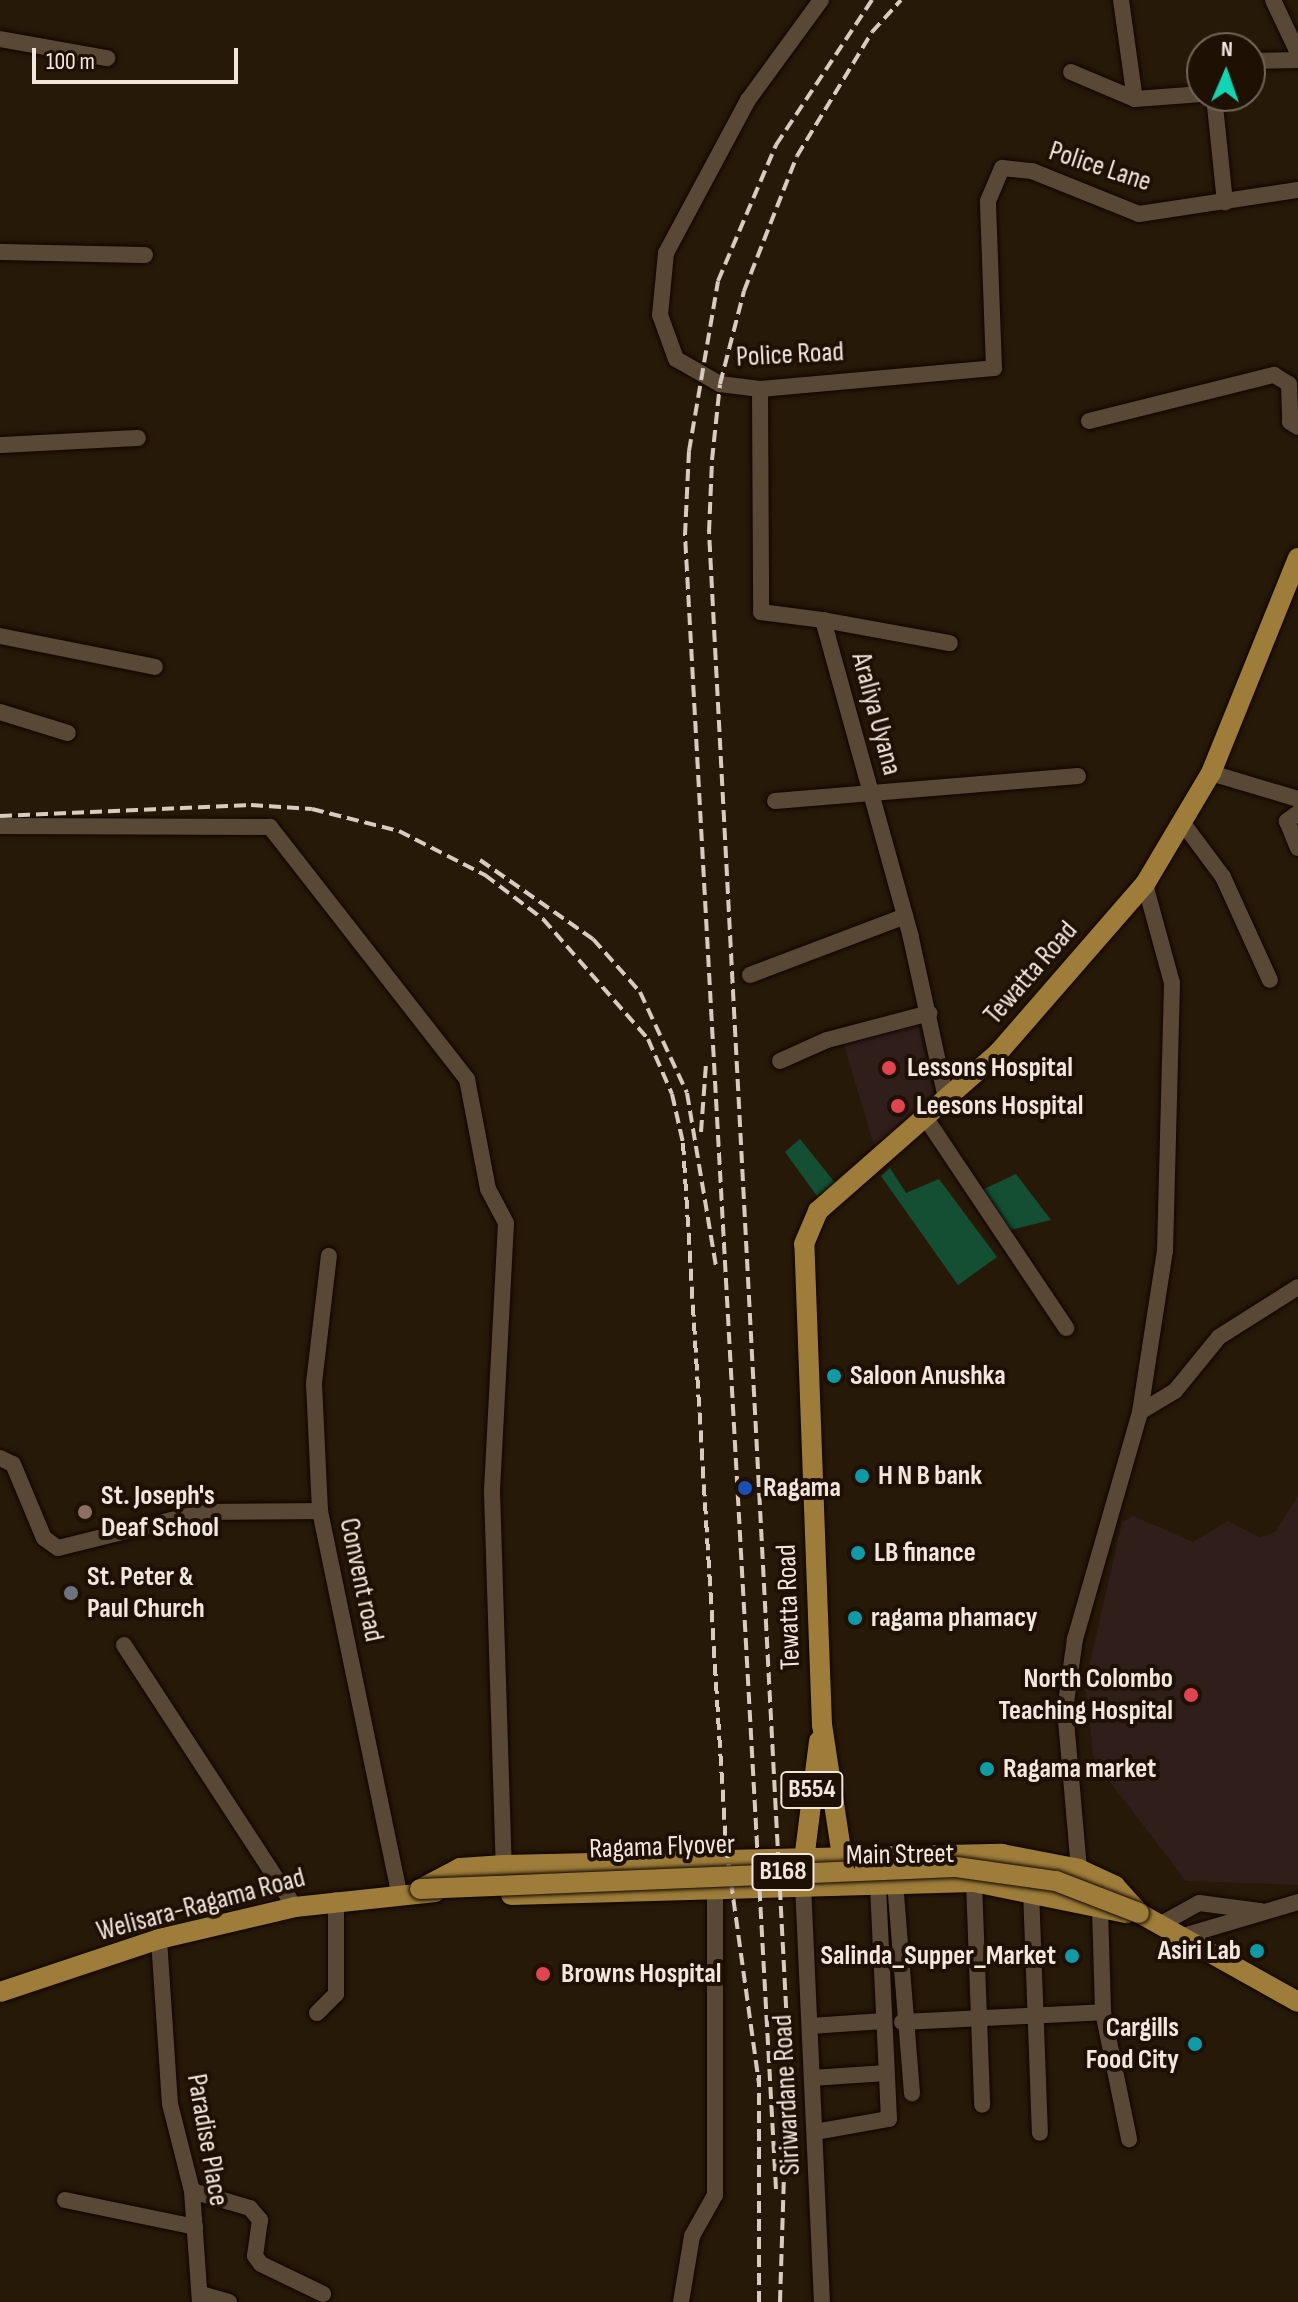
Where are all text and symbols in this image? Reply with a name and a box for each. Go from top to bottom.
scale bar [36,32,242,82]
north arrow [1186,32,1266,112]
text: N [1220,36,1233,63]
text: 100 m [46,47,95,76]
street label: Police Lane [1045,135,1155,199]
street label: Police Road [735,335,845,375]
street label: Araliya Uyana [844,649,908,779]
street label: Tewatta Road [977,915,1085,1031]
place label: Lessons Hospital [907,1051,1073,1085]
marker: Lessons Hospital [878,1057,900,1079]
place label: Leesons Hospital [916,1089,1083,1123]
marker: Leesons Hospital [887,1095,909,1117]
place label: Saloon Anushka [850,1359,1006,1393]
marker: Saloon Anushka [825,1367,843,1385]
place label: H N B bank [878,1459,982,1493]
marker: H N B bank [853,1467,871,1485]
place label: Ragama [763,1471,841,1505]
marker: Ragama [734,1477,756,1499]
place label: St. Joseph's Deaf School [101,1479,219,1545]
marker: St. Joseph's Deaf School [76,1503,94,1521]
street label: Convent road [332,1515,390,1645]
place label: LB finance [874,1536,976,1570]
street label: Tewatta Road [770,1544,808,1670]
marker: LB finance [849,1544,867,1562]
place label: St. Peter & Paul Church [87,1560,205,1626]
marker: St. Peter & Paul Church [62,1584,80,1602]
place label: ragama phamacy [871,1601,1037,1635]
marker: ragama phamacy [846,1609,864,1627]
place label: North Colombo Teaching Hospital [998,1662,1173,1728]
marker: North Colombo Teaching Hospital [1180,1684,1202,1706]
place label: Ragama market [1003,1752,1156,1786]
marker: Ragama market [978,1760,996,1778]
road number: B554 [780,1768,844,1812]
street label: Ragama Flyover [589,1828,735,1866]
street label: Main Street [846,1837,954,1873]
road number: B168 [751,1850,815,1894]
street label: Welisara-Ragama Road [93,1861,309,1949]
place label: Asiri Lab [1158,1934,1241,1968]
place label: Salinda_Supper_Market [820,1939,1056,1973]
marker: Asiri Lab [1248,1942,1266,1960]
marker: Salinda_Supper_Market [1063,1947,1081,1965]
place label: Browns Hospital [561,1957,721,1991]
marker: Browns Hospital [532,1963,554,1985]
place label: Cargills Food City [1086,2011,1179,2077]
street label: Siriwardane Road [766,2014,808,2176]
marker: Cargills Food City [1186,2035,1204,2053]
street label: Paradise Place [179,2071,235,2209]

